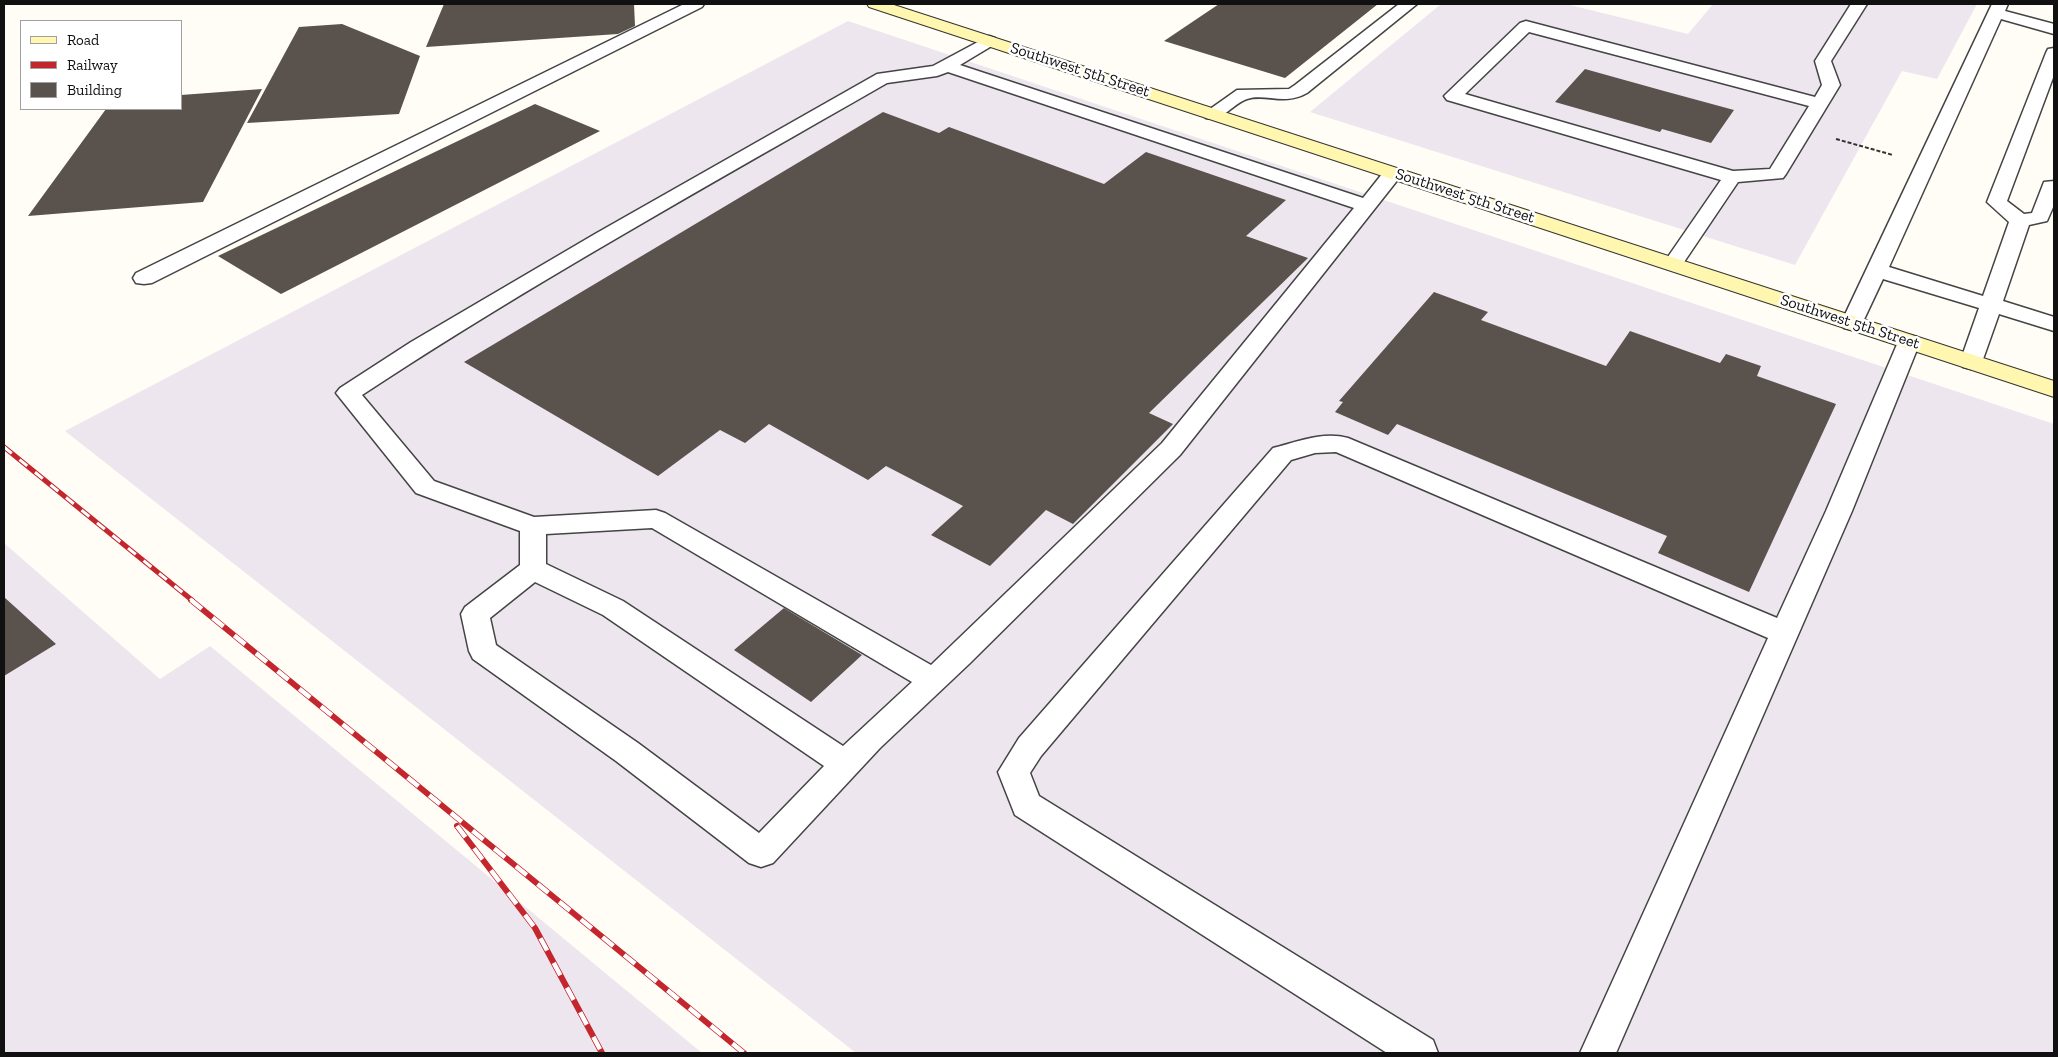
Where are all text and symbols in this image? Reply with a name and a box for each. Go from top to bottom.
legend [20,20,182,110]
text: Road [67,31,99,49]
street label: Southwest 5th Street [1008,38,1152,102]
text: Railway [67,56,118,74]
text: Building [67,81,122,99]
street label: Southwest 5th Street [1393,164,1537,228]
street label: Southwest 5th Street [1778,290,1922,354]

